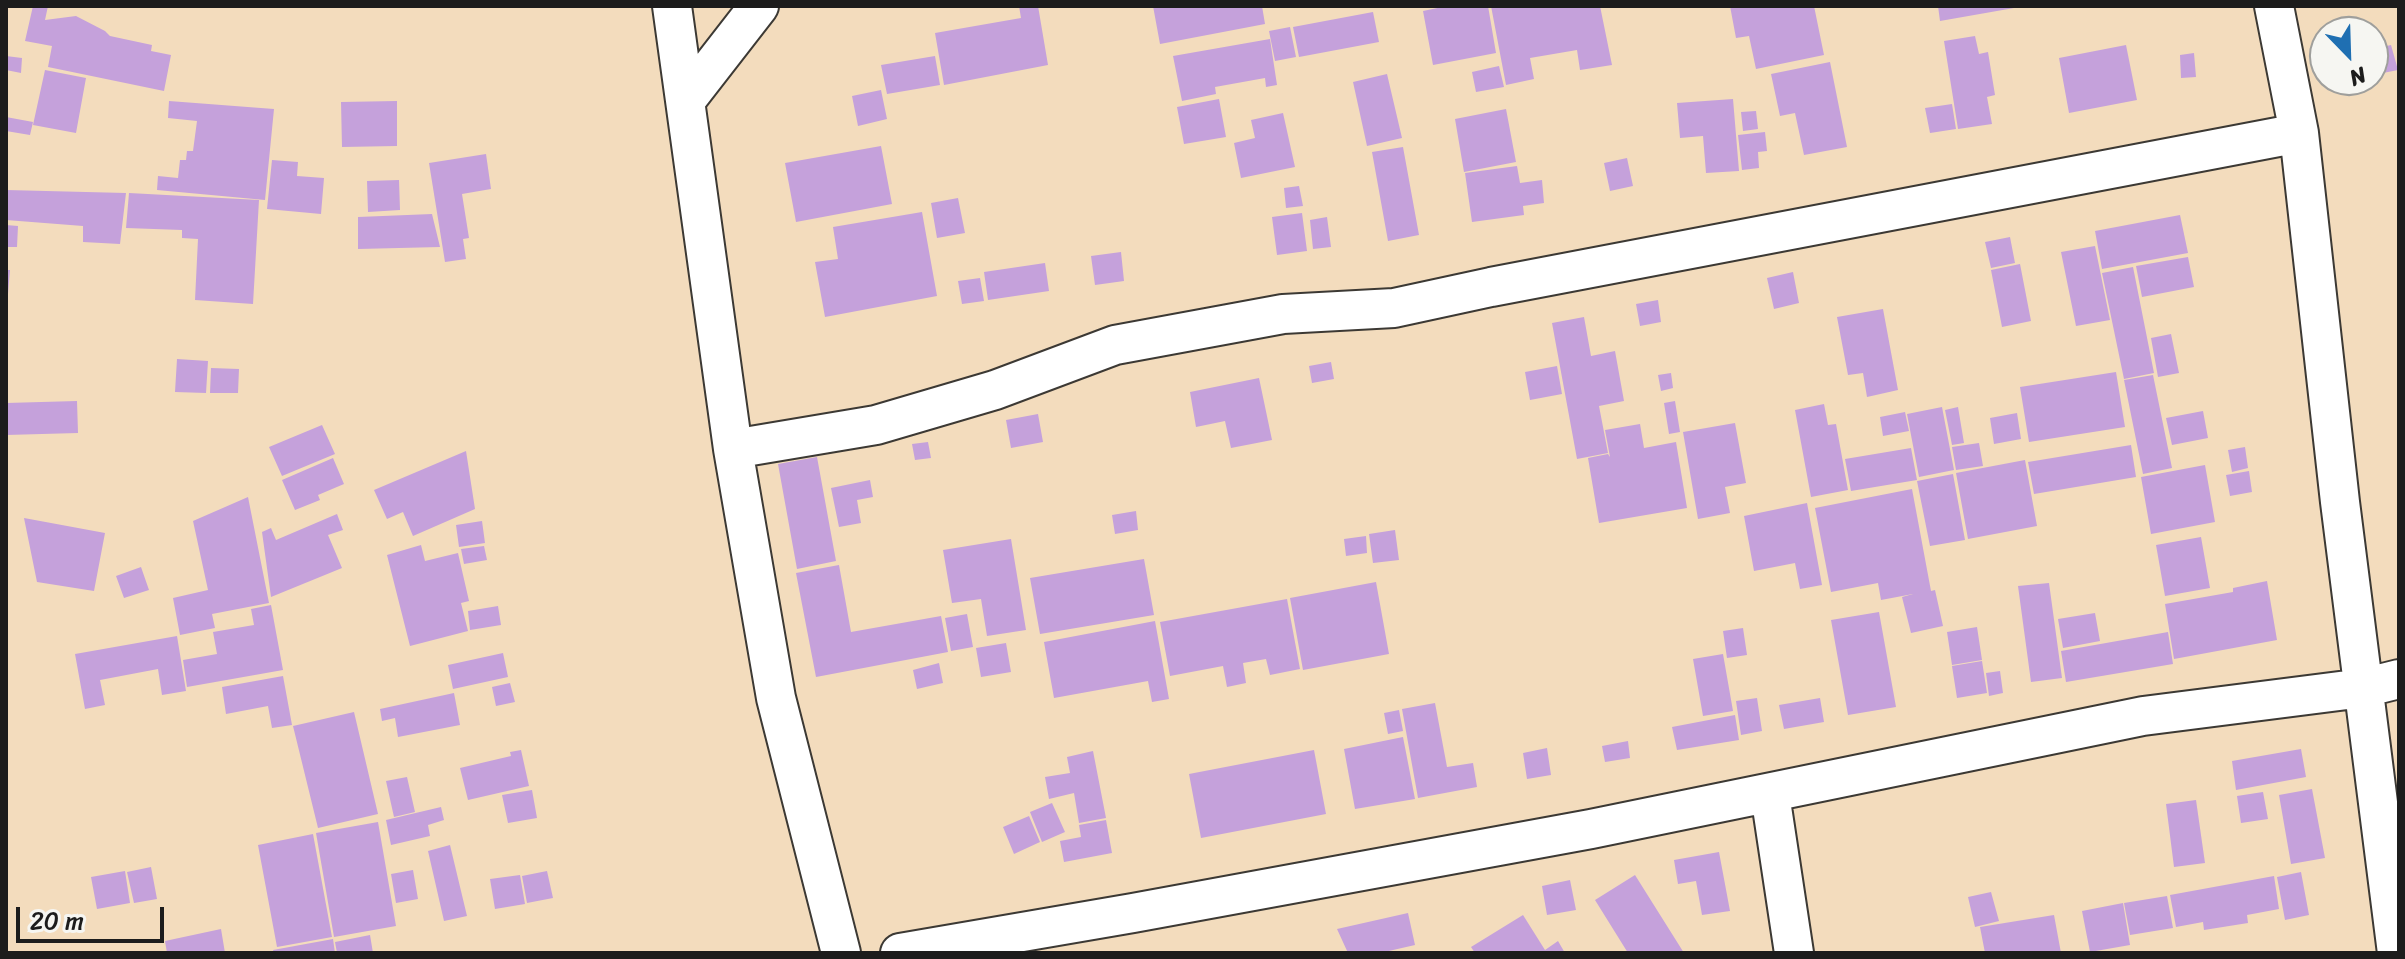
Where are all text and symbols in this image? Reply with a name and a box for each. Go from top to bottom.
north arrow [2309,16,2389,96]
text: N [2343,56,2372,98]
scale bar [20,891,168,941]
text: 20 m [30,900,84,942]

